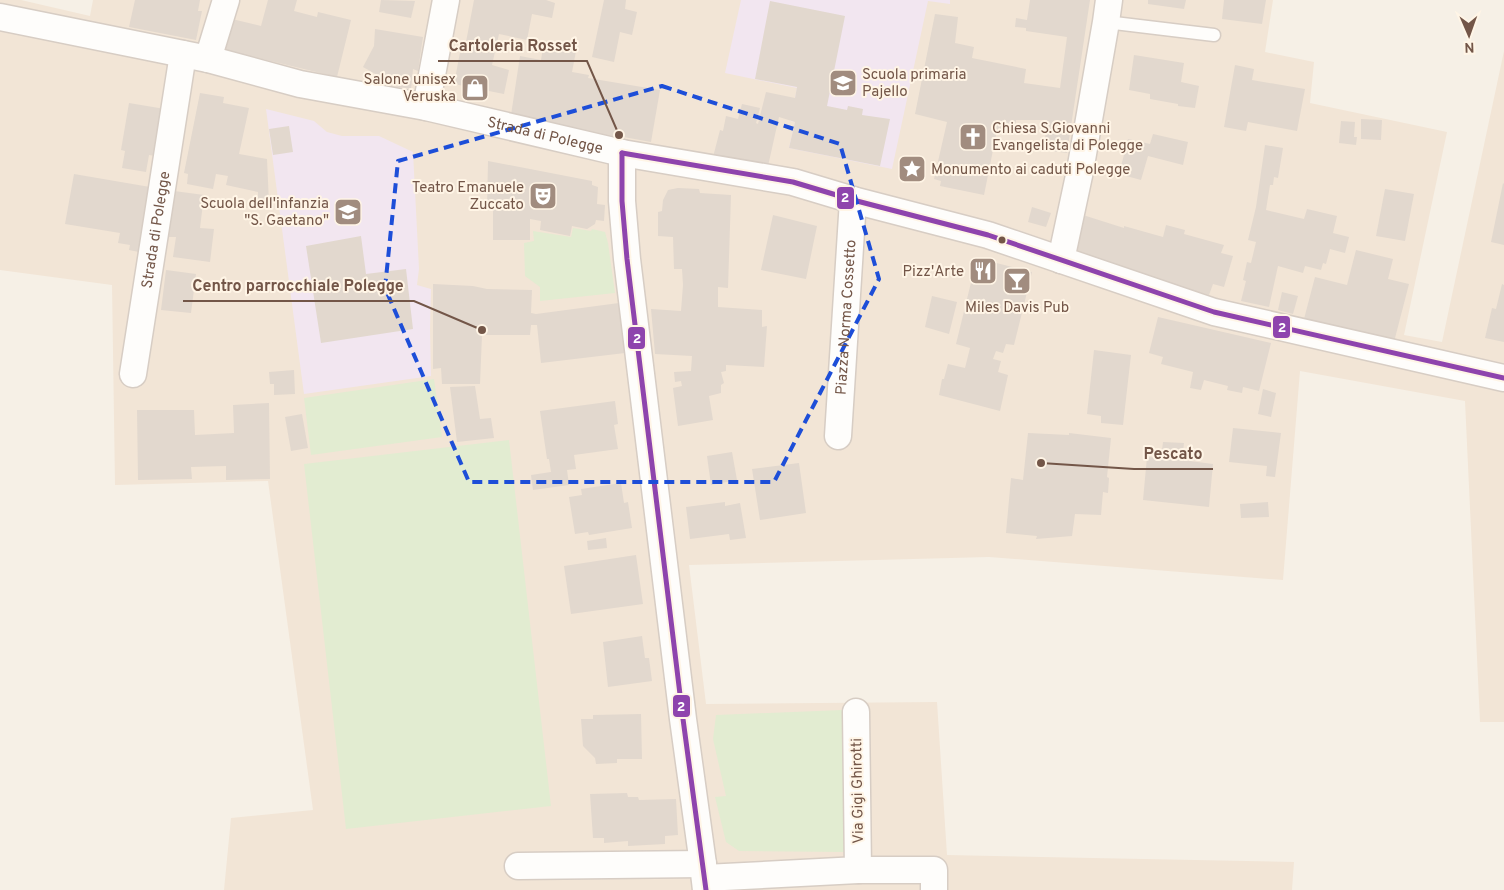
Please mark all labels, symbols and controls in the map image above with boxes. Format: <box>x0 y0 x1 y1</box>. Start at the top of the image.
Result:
north arrow <box>1444 10 1494 60</box>
callout: Cartoleria Rosset <box>438 30 587 61</box>
text: Cartoleria Rosset <box>448 37 578 57</box>
text: N <box>1464 38 1475 55</box>
place label: Scuola primaria Pajello <box>862 66 966 102</box>
school or university icon: Scuola primaria Pajello <box>828 68 858 98</box>
place label: Salone unisex Veruska <box>364 71 456 107</box>
shop icon: Salone unisex Veruska <box>460 73 490 103</box>
street label: Strada di Polegge <box>485 114 605 159</box>
place label: Chiesa S.Giovanni Evangelista di Polegge <box>992 120 1143 156</box>
church icon: Chiesa S.Giovanni Evangelista di Polegge <box>958 122 988 152</box>
place icon: Monumento ai caduti Polegge <box>897 154 927 184</box>
place label: Monumento ai caduti Polegge <box>931 161 1130 180</box>
street label: Strada di Polegge <box>139 170 176 290</box>
place label: Teatro Emanuele Zuccato <box>412 179 524 215</box>
theatre icon: Teatro Emanuele Zuccato <box>528 181 558 211</box>
line badge: 2 <box>836 186 855 210</box>
text: 2 <box>841 190 849 207</box>
place label: Scuola dell'infanzia "S. Gaetano" <box>200 195 329 231</box>
school or university icon: Scuola dell'infanzia "S. Gaetano" <box>333 197 363 227</box>
unlabelled marker <box>997 235 1007 245</box>
street label: Piazza Norma Cossetto <box>833 239 861 396</box>
restaurant icon: Pizz'Arte <box>968 256 998 286</box>
place label: Pizz'Arte <box>903 263 964 282</box>
bar icon: Miles Davis Pub <box>1002 266 1032 296</box>
callout: Centro parrocchiale Polegge <box>183 270 414 301</box>
text: Centro parrocchiale Polegge <box>192 277 404 297</box>
place label: Miles Davis Pub <box>965 299 1069 318</box>
line badge: 2 <box>1272 315 1291 339</box>
text: 2 <box>1278 320 1286 337</box>
line badge: 2 <box>627 326 646 350</box>
text: 2 <box>633 331 641 348</box>
callout: Pescato <box>1134 438 1213 469</box>
text: Pescato <box>1143 445 1203 465</box>
line badge: 2 <box>672 694 691 718</box>
text: 2 <box>677 699 685 716</box>
street label: Via Gigi Ghirotti <box>848 738 869 844</box>

